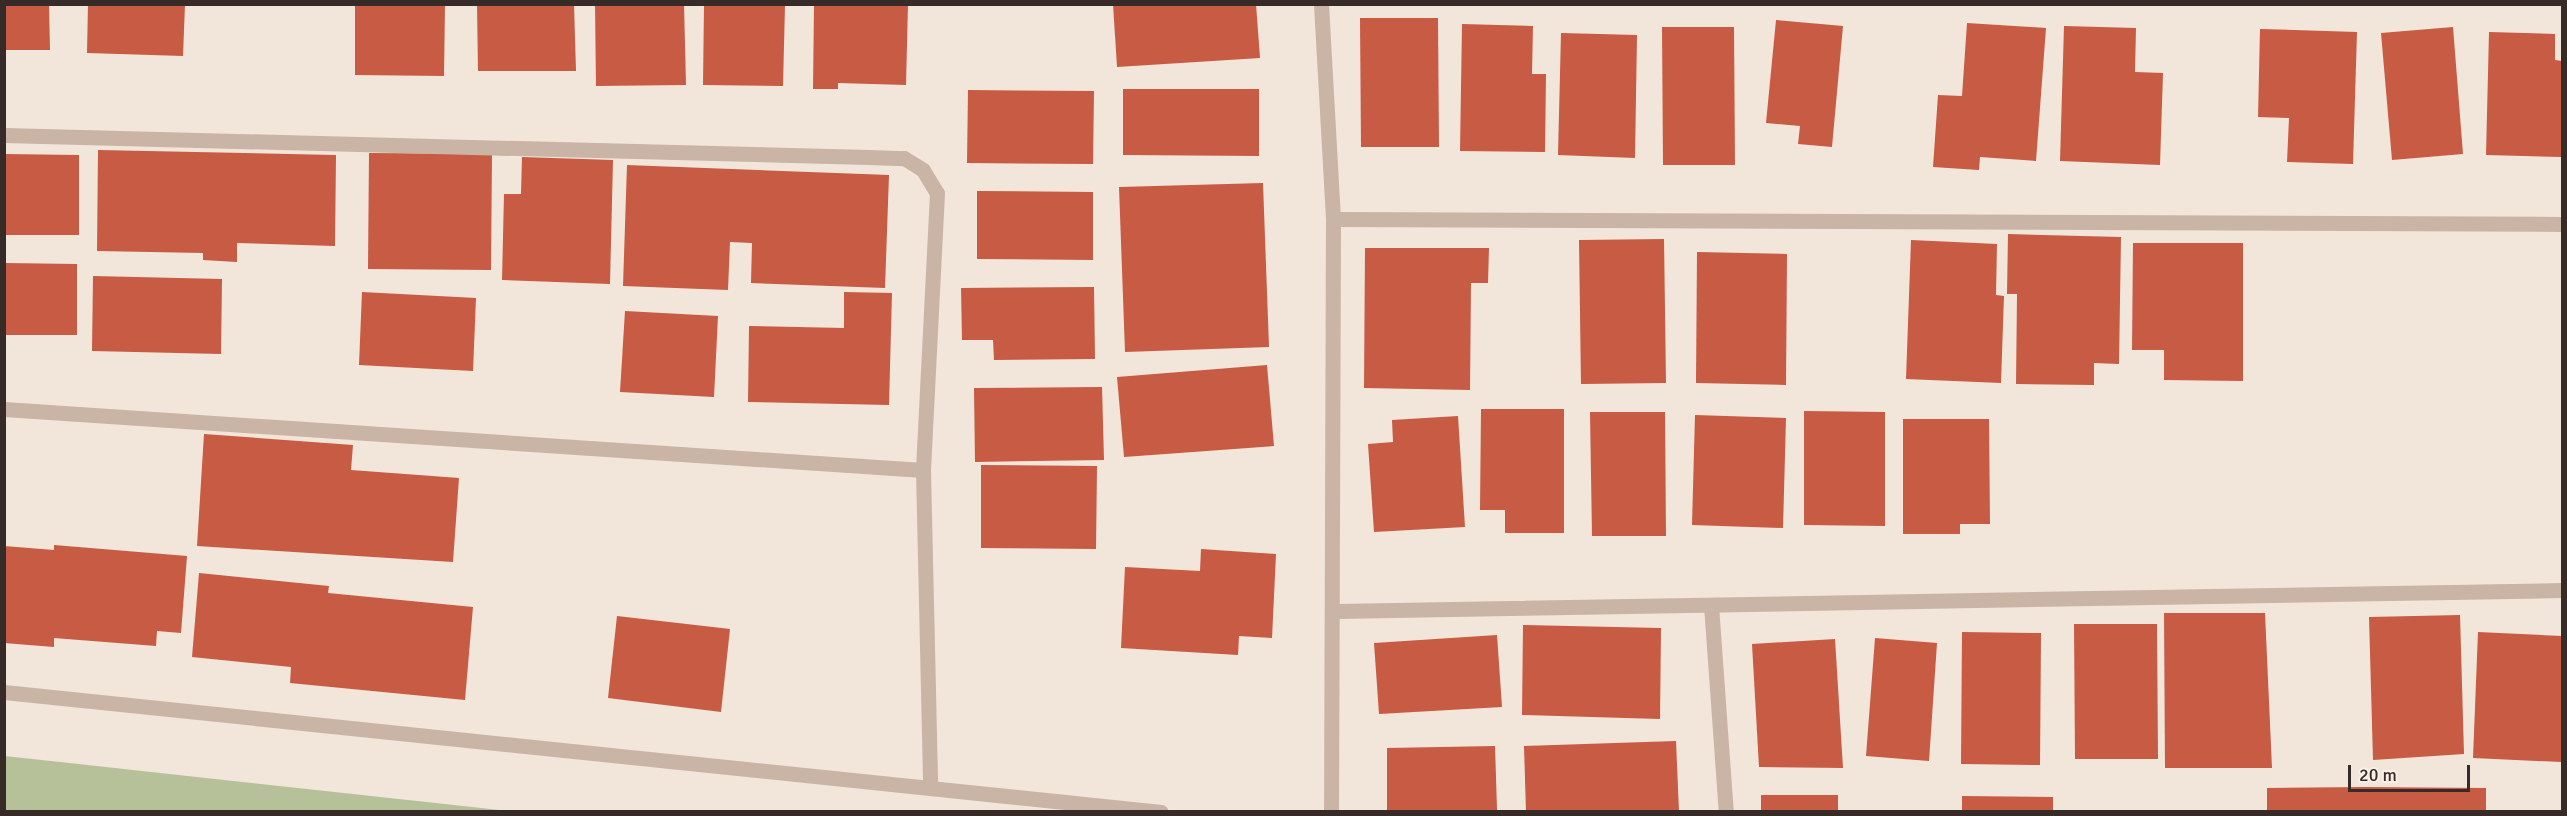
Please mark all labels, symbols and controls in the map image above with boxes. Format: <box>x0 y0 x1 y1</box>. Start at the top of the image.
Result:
scale bar <box>2351 753 2472 791</box>
text: 20 m <box>2359 764 2397 786</box>

